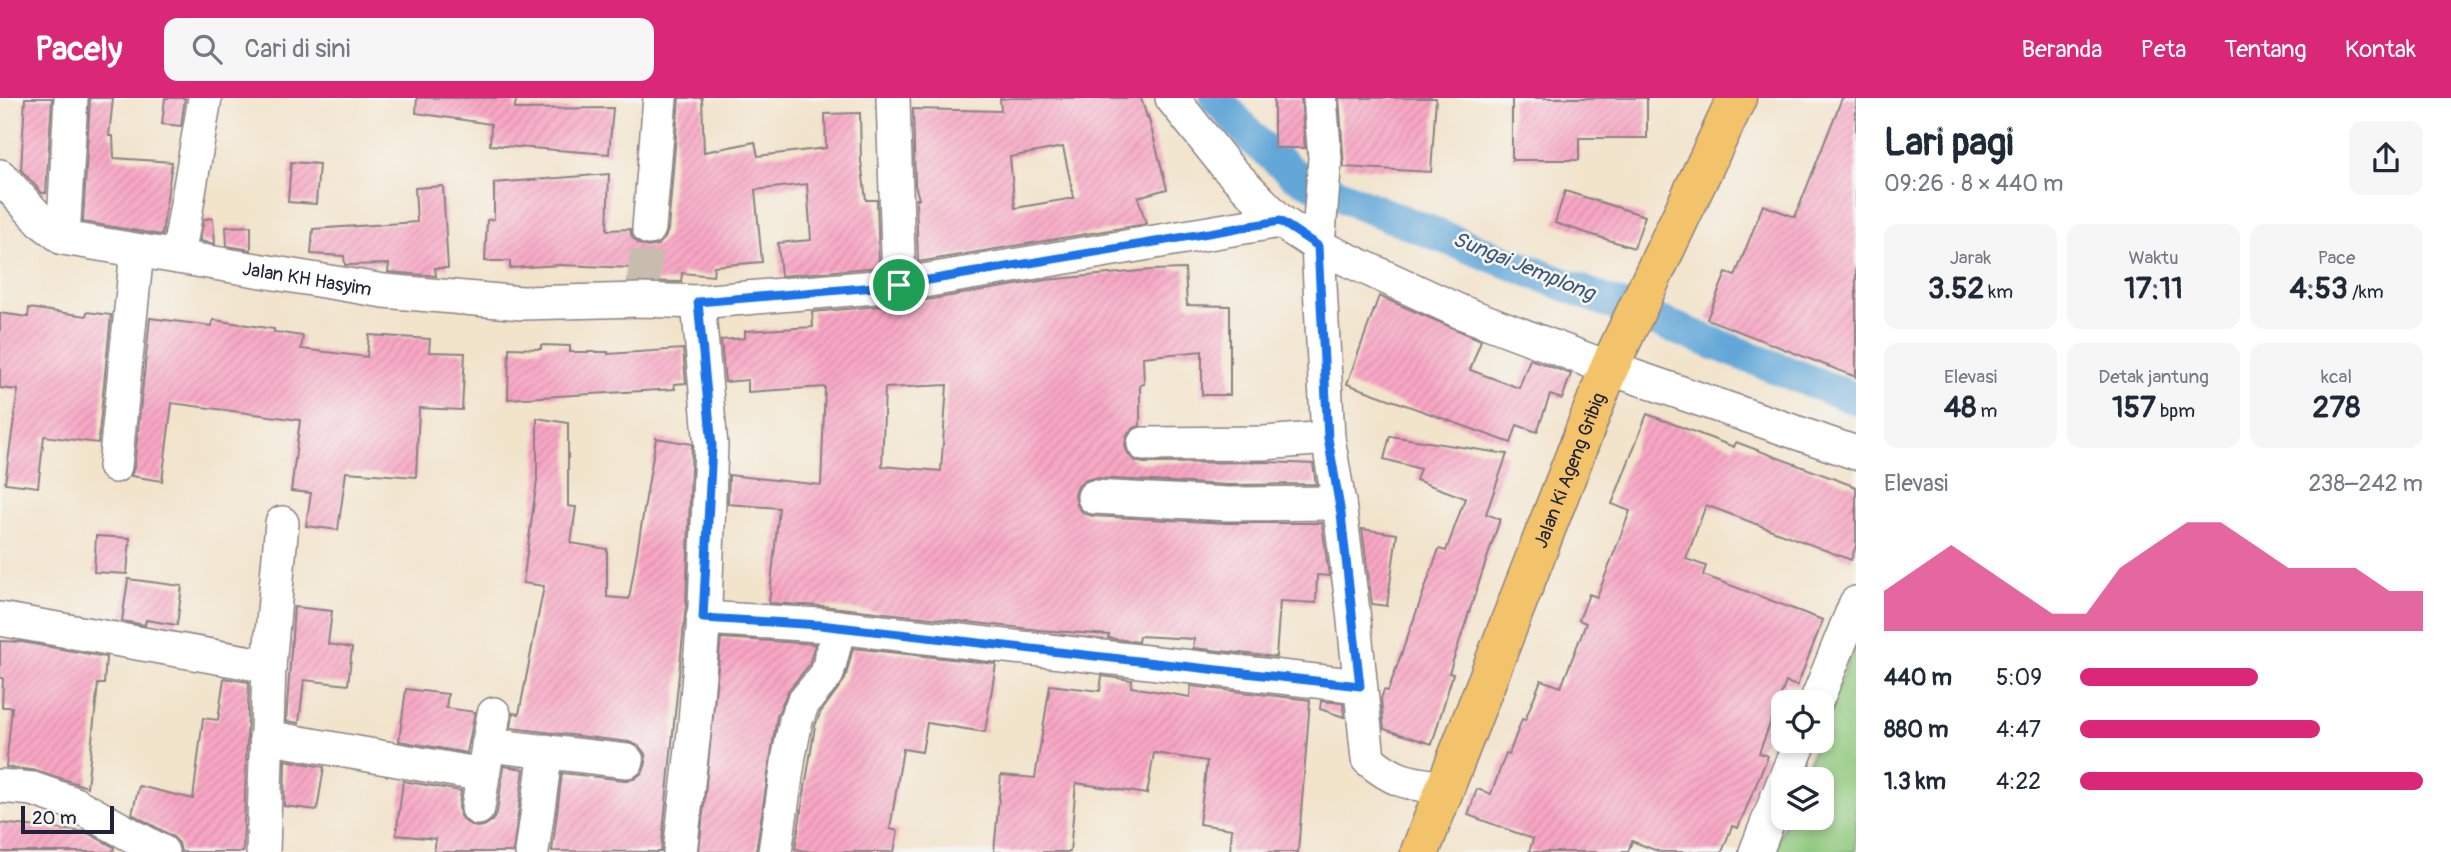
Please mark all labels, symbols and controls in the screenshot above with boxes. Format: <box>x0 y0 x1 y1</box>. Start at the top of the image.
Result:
search box <box>164 18 654 81</box>
text: Pacely <box>35 29 122 70</box>
icon: search <box>188 30 226 68</box>
text: Cari di sini <box>244 33 350 65</box>
text: Beranda <box>2021 35 2102 64</box>
text: Peta <box>2140 35 2186 64</box>
text: Tentang <box>2224 35 2307 64</box>
text: Kontak <box>2345 35 2416 64</box>
text: Lari pagi <box>1884 119 2013 167</box>
button: share <box>2349 121 2423 195</box>
text: 09:26 · 8 × 440 m <box>1884 169 2063 198</box>
water label: Sungai Jemplong <box>1449 226 1600 308</box>
text: Jarak <box>1950 246 1991 270</box>
text: Waktu <box>2128 246 2179 270</box>
text: Pace <box>2318 246 2355 270</box>
pin <box>869 255 929 315</box>
street label: Jalan KH Hasyim <box>240 257 373 302</box>
icon: arrive <box>880 266 918 304</box>
text: 3.52 <box>1928 270 1984 307</box>
text: 17:11 <box>2124 270 2183 307</box>
text: 4:53 <box>2289 270 2348 307</box>
text: km <box>1984 280 2013 304</box>
text: /km <box>2348 280 2384 304</box>
text: Elevasi <box>1944 365 1997 389</box>
text: Detak jantung <box>2098 365 2209 389</box>
text: kcal <box>2321 365 2352 389</box>
street label: Jalan Ki Ageng Gribig <box>1529 389 1611 552</box>
text: 48 <box>1944 389 1976 426</box>
text: 157 <box>2112 389 2156 426</box>
text: 278 <box>2313 389 2360 426</box>
text: m <box>1976 399 1997 423</box>
text: bpm <box>2156 399 2195 423</box>
text: Elevasi <box>1884 469 1948 498</box>
text: 238–242 m <box>2308 469 2423 498</box>
text: 440 m <box>1884 663 1952 692</box>
text: 5:09 <box>1996 663 2042 692</box>
map controls <box>1771 690 1834 830</box>
button: locate <box>1771 690 1834 753</box>
text: 880 m <box>1884 715 1948 744</box>
text: 4:47 <box>1996 715 2041 744</box>
button: layers <box>1771 767 1834 830</box>
text: 1.3 km <box>1884 767 1946 796</box>
text: 4:22 <box>1996 767 2041 796</box>
scale bar <box>21 803 114 835</box>
text: 20 m <box>32 806 77 830</box>

